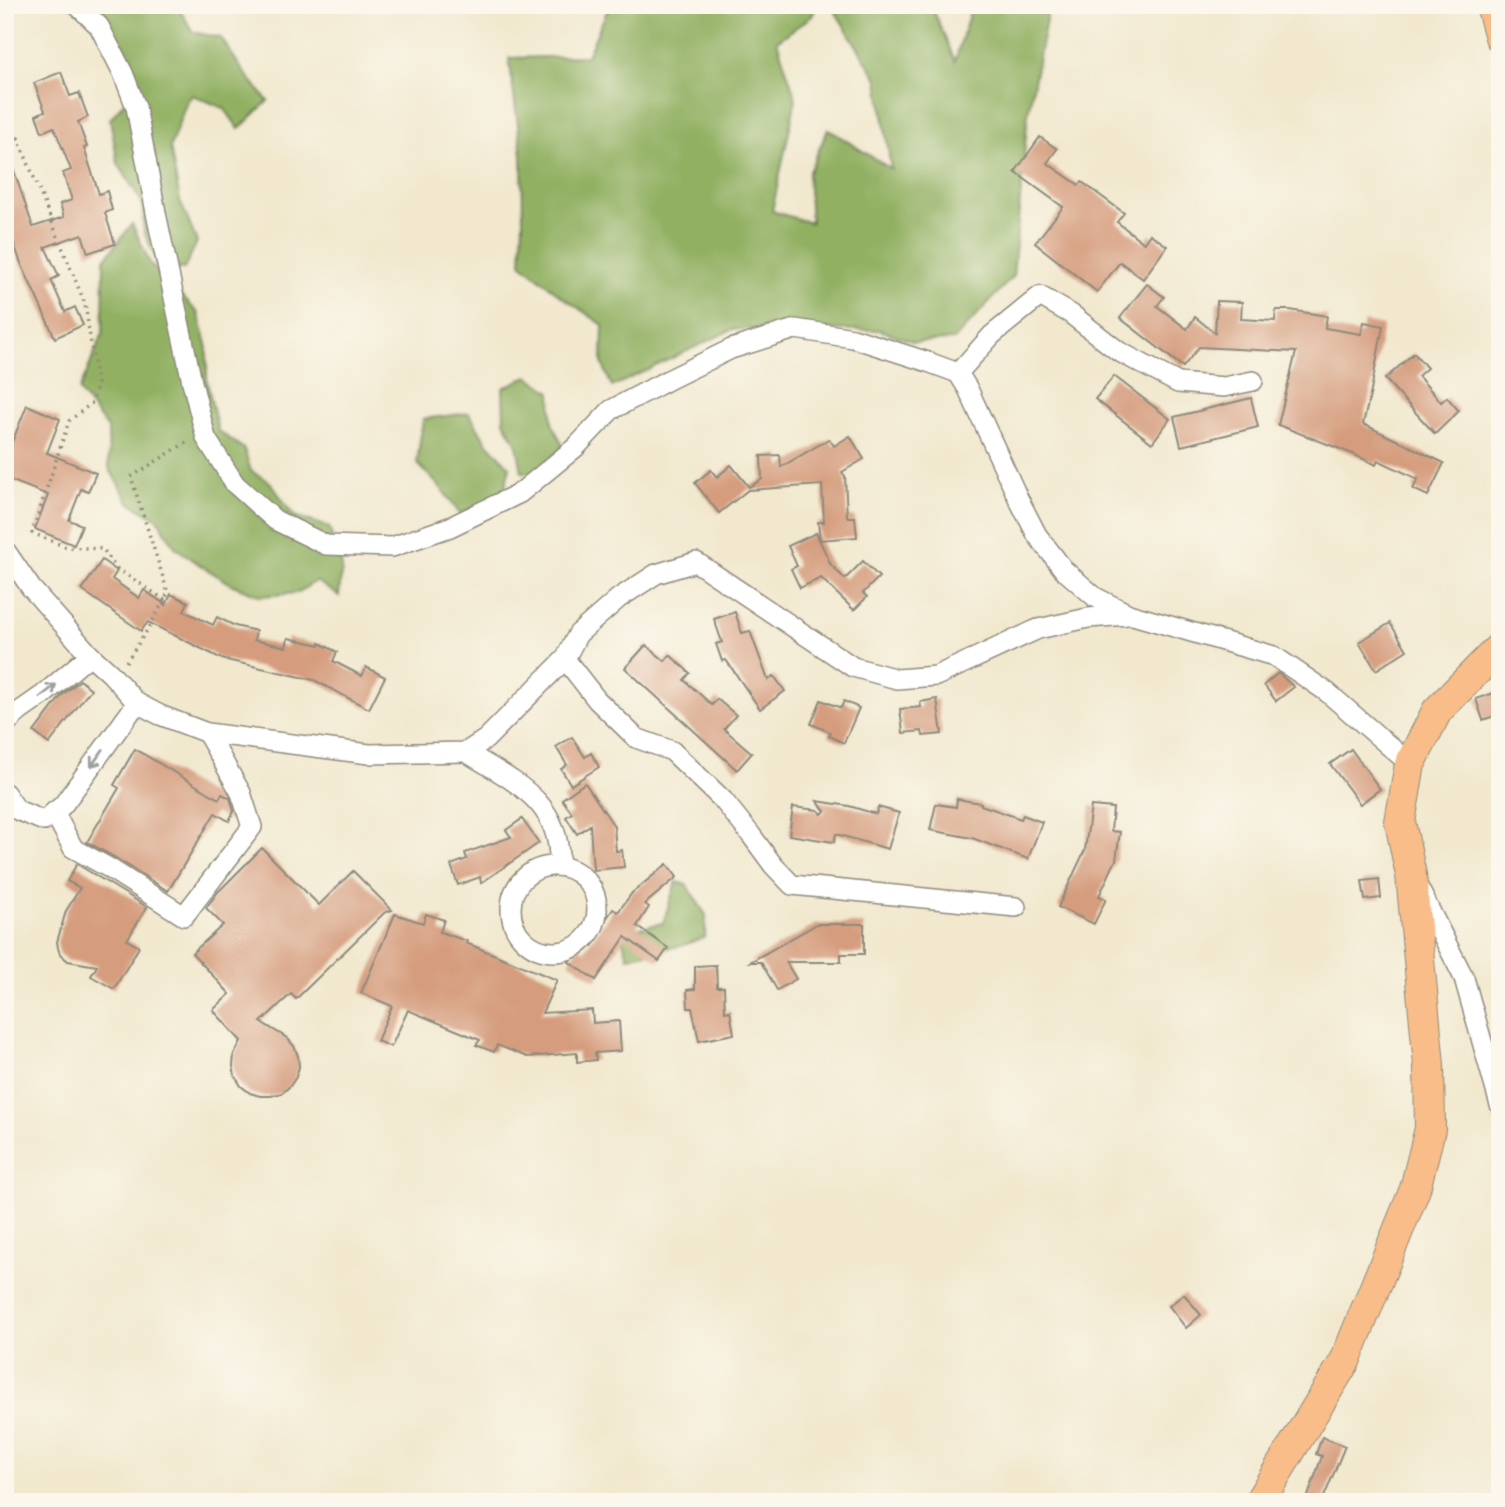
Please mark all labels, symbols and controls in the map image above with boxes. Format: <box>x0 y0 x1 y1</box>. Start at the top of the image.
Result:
one-way arrow <box>39 683 57 698</box>
one-way arrow <box>90 748 104 767</box>

